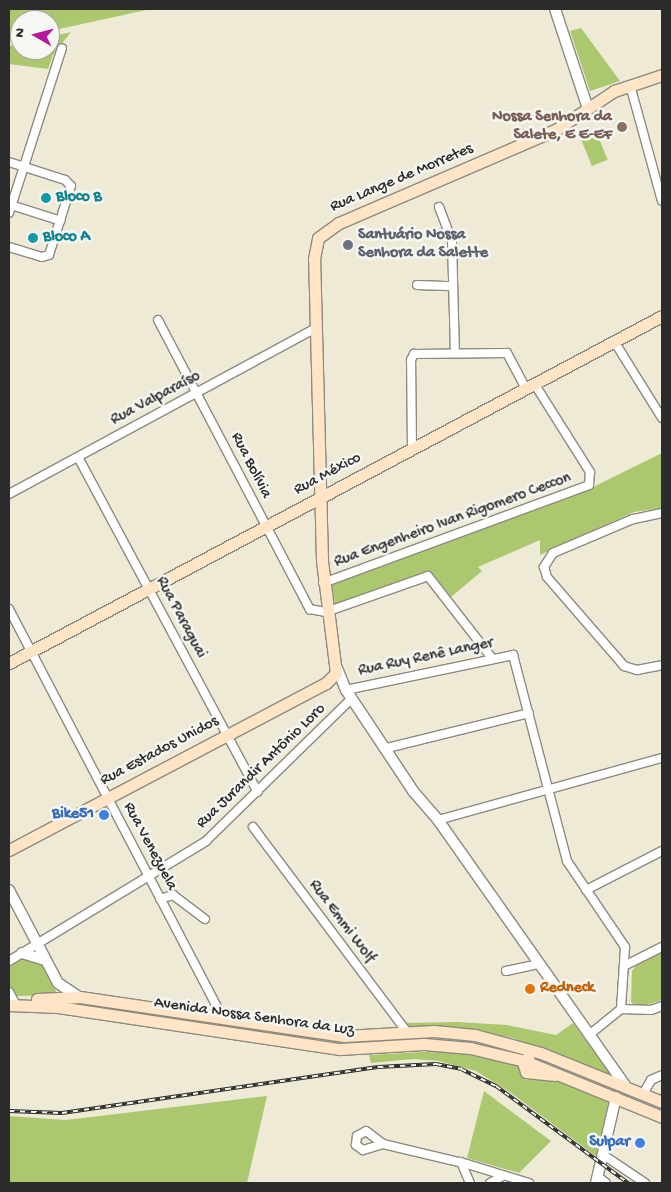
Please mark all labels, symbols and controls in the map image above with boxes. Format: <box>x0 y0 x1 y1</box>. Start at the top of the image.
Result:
north arrow <box>10 10 60 60</box>
text: N <box>12 27 30 39</box>
place label: Nossa Senhora da Salete, E E-EF <box>492 108 612 146</box>
marker: Nossa Senhora da Salete, E E-EF <box>616 121 628 133</box>
street label: Rua Lange de Morretes <box>328 140 476 218</box>
place label: Bloco B <box>56 188 102 208</box>
marker: Bloco B <box>40 192 52 204</box>
place label: Santuário Nossa Senhora da Salette <box>358 226 488 264</box>
place label: Bloco A <box>43 228 90 248</box>
marker: Bloco A <box>27 232 39 244</box>
marker: Santuário Nossa Senhora da Salette <box>342 239 354 251</box>
street label: Rua Valparaíso <box>108 367 204 431</box>
street label: Rua Bolívia <box>225 430 275 502</box>
street label: Rua México <box>291 449 365 501</box>
street label: Rua Engenheiro Ivan Rigomero Ceccon <box>332 469 574 573</box>
street label: Rua Paraguai <box>150 574 210 662</box>
street label: Rua Ruy Renê Langer <box>357 634 495 682</box>
street label: Rua Jurandir Antônio Loro <box>193 700 331 834</box>
street label: Rua Estados Unidos <box>98 713 222 791</box>
street label: Rua Venezuela <box>118 800 180 894</box>
place label: Bike51 <box>52 805 94 825</box>
marker: Bike51 <box>98 809 110 821</box>
street label: Rua Emmi Wolf <box>304 877 378 967</box>
place label: Redneck <box>540 979 594 999</box>
marker: Redneck <box>524 983 536 995</box>
street label: Avenida Nossa Senhora da Luz <box>153 994 355 1042</box>
place label: Sulpar <box>589 1133 630 1153</box>
marker: Sulpar <box>634 1137 646 1149</box>

